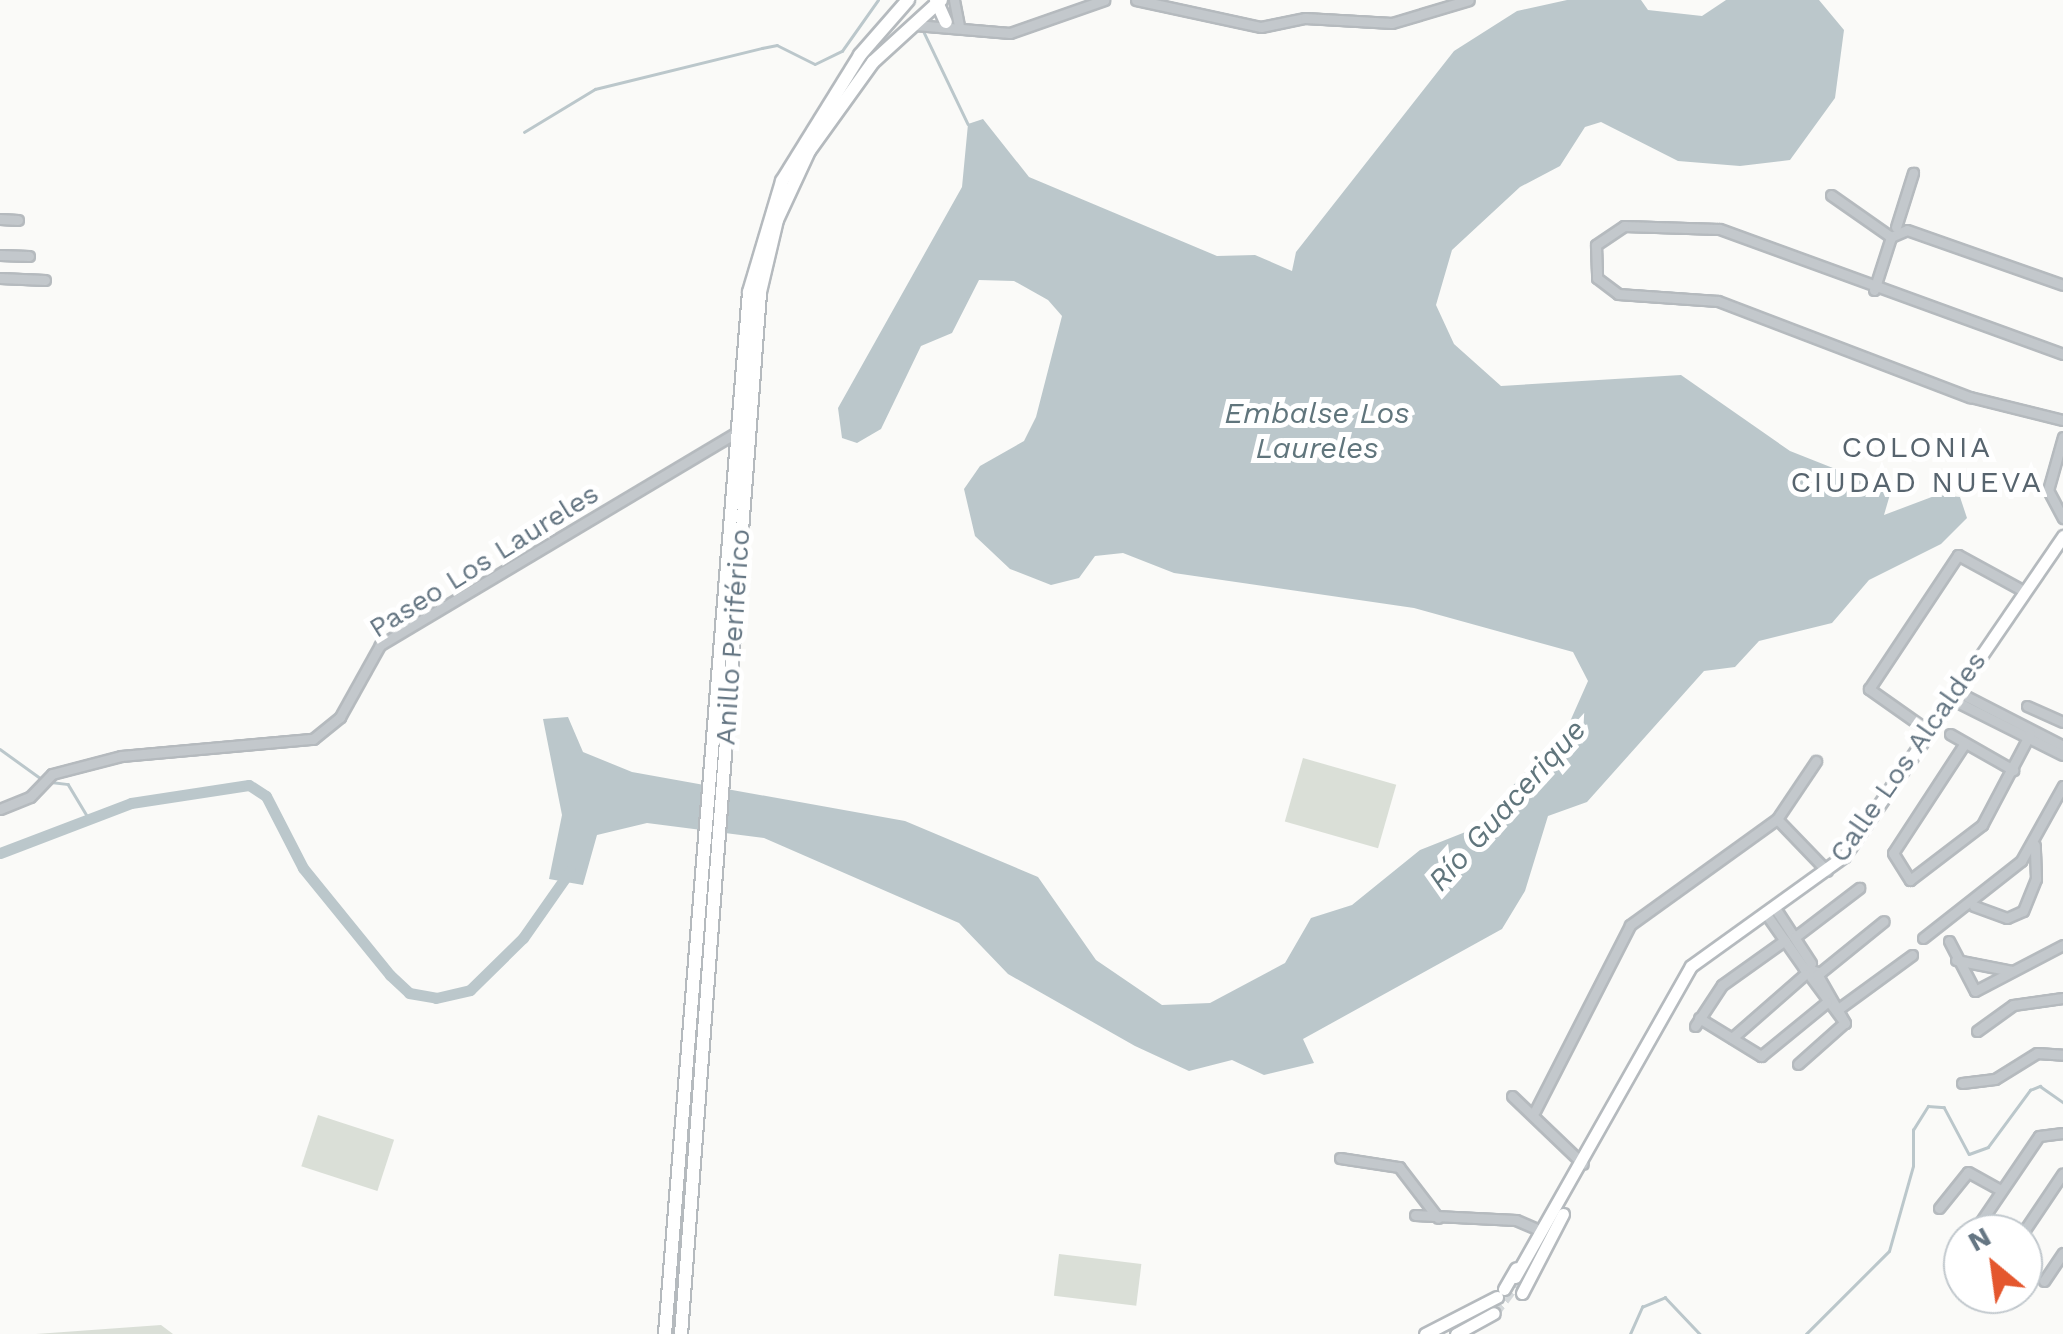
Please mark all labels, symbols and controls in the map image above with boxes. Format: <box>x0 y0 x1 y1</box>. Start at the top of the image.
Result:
water label: Embalse Los Laureles <box>1224 395 1410 466</box>
district label: COLONIA CIUDAD NUEVA <box>1790 429 2044 500</box>
street label: Paseo Los Laureles <box>363 477 605 645</box>
street label: Anillo Periférico <box>709 528 757 746</box>
street label: Calle Los Alcaldes <box>1822 645 1994 869</box>
water label: Río Guacerique <box>1421 712 1593 898</box>
north arrow <box>1943 1214 2043 1314</box>
text: N <box>1962 1220 1996 1259</box>

